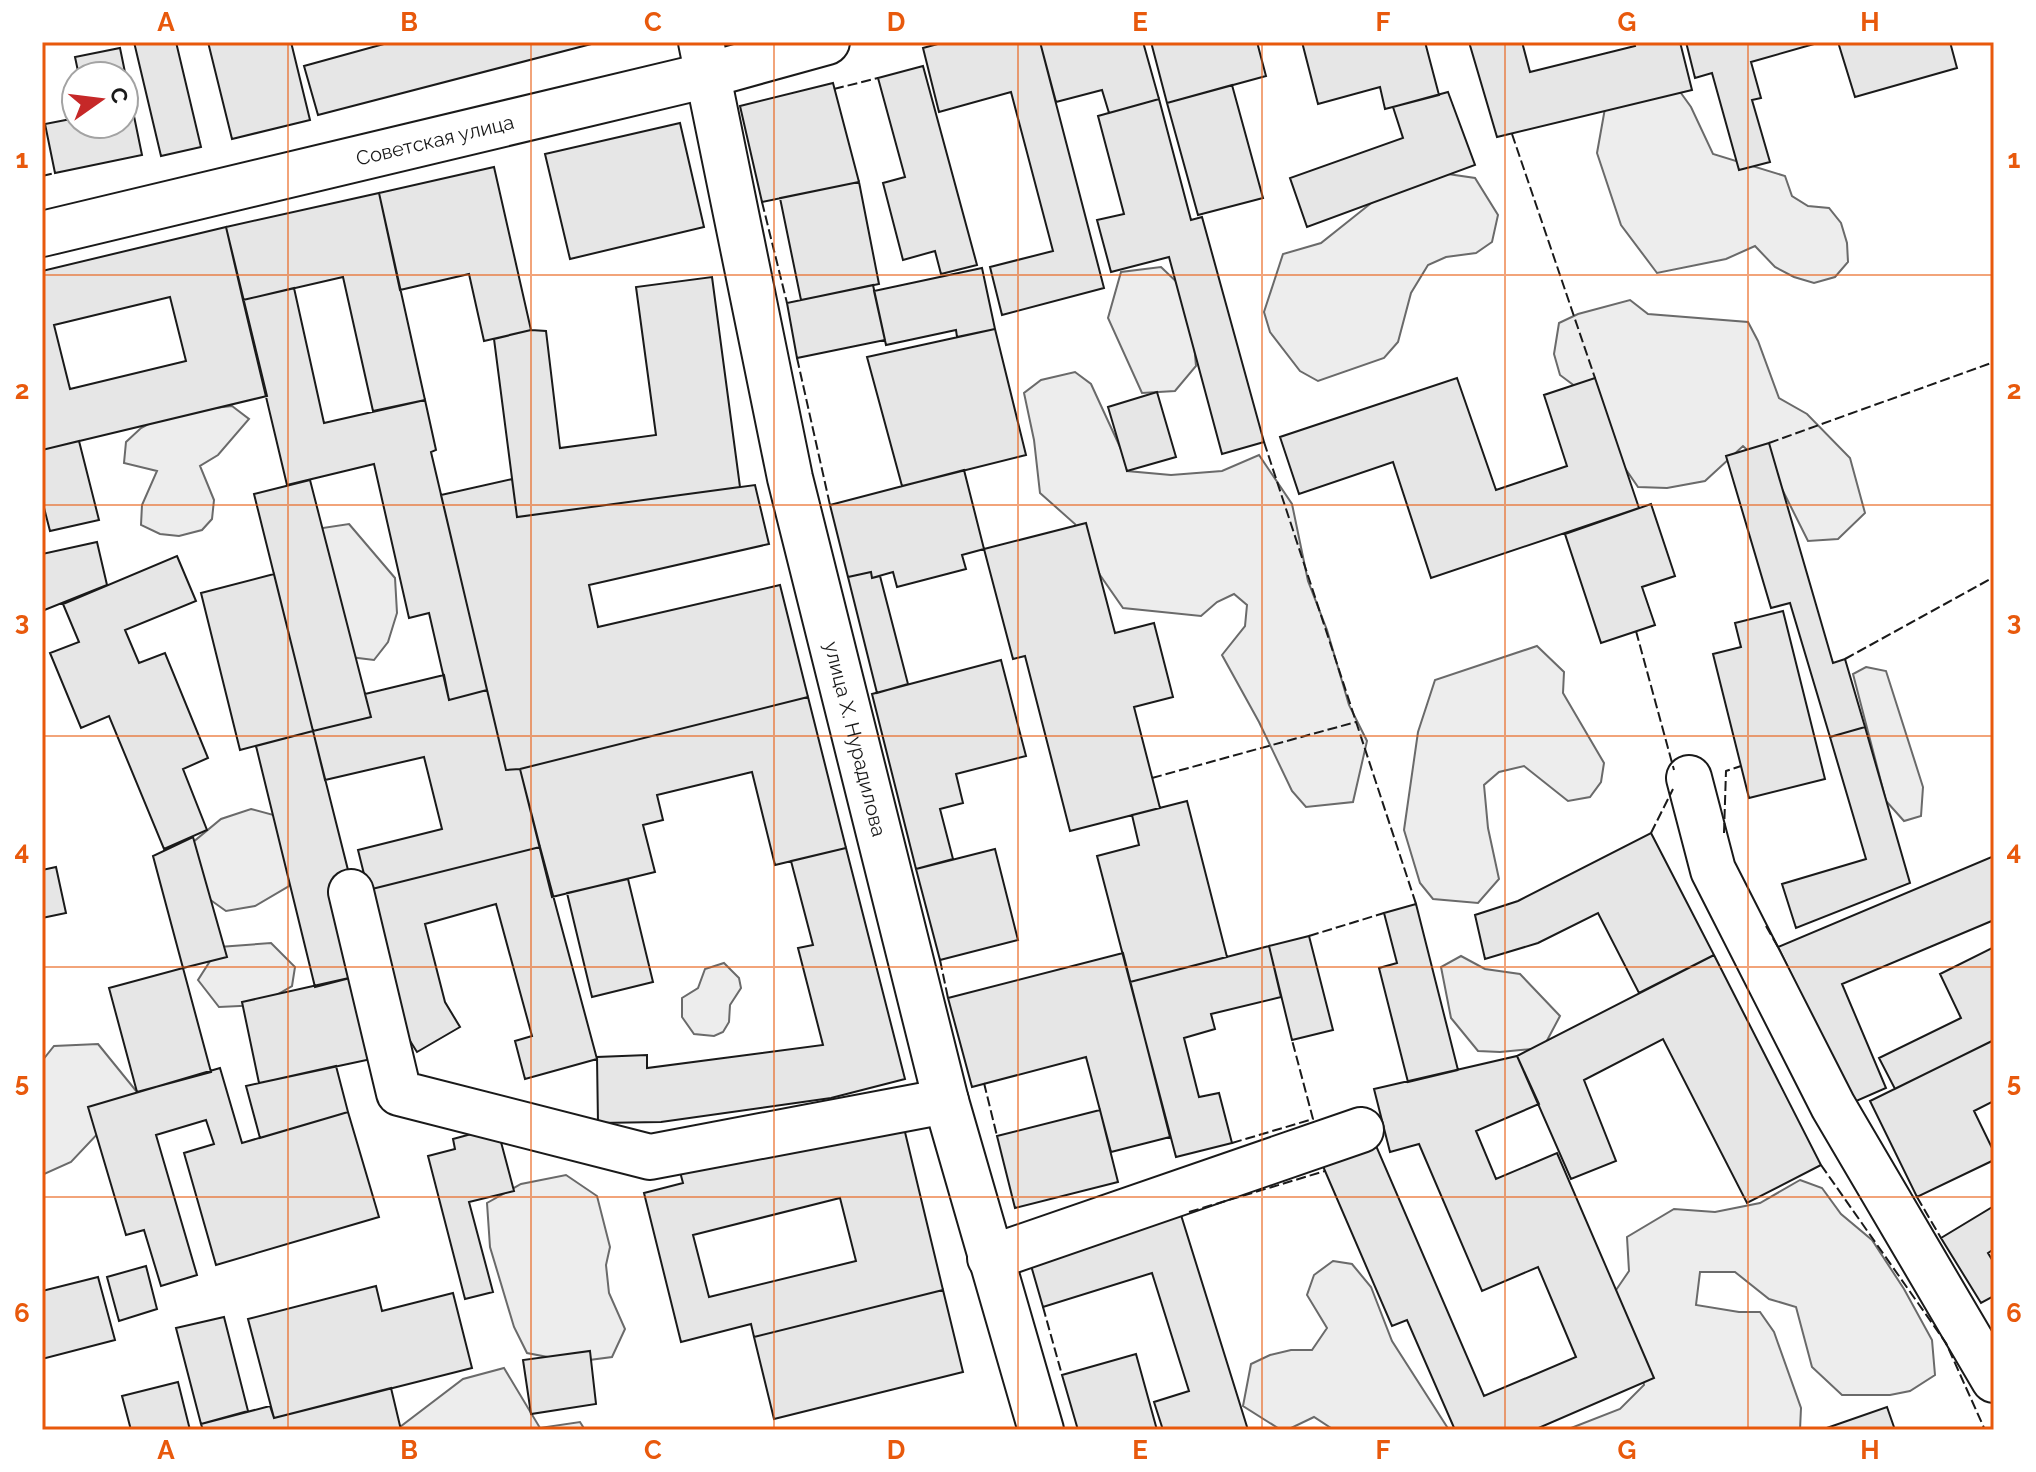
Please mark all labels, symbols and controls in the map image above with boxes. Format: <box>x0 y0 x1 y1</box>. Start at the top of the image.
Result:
text: A <box>157 7 175 37</box>
text: B <box>400 7 418 37</box>
text: C <box>644 7 662 37</box>
text: D <box>887 7 905 37</box>
text: E <box>1132 7 1148 37</box>
text: F <box>1376 7 1391 37</box>
text: G <box>1618 7 1636 37</box>
text: H <box>1860 7 1880 37</box>
north arrow <box>60 60 140 140</box>
text: С <box>105 85 134 106</box>
street label: Советская улица <box>354 110 516 171</box>
text: 1 <box>16 144 29 174</box>
text: 1 <box>2008 144 2021 174</box>
text: 2 <box>15 375 29 405</box>
text: 2 <box>2007 375 2021 405</box>
text: 3 <box>15 606 29 636</box>
text: 3 <box>2007 606 2021 636</box>
street label: улица Х. Нурадилова <box>819 639 891 839</box>
text: 4 <box>15 836 29 866</box>
text: 4 <box>2007 836 2021 866</box>
text: 5 <box>15 1067 29 1097</box>
text: 5 <box>2007 1067 2021 1097</box>
text: 6 <box>14 1298 30 1328</box>
text: 6 <box>2006 1298 2022 1328</box>
text: A <box>157 1435 175 1465</box>
text: B <box>400 1435 418 1465</box>
text: C <box>644 1435 662 1465</box>
text: D <box>887 1435 905 1465</box>
text: E <box>1132 1435 1148 1465</box>
text: F <box>1376 1435 1391 1465</box>
text: G <box>1618 1435 1636 1465</box>
text: H <box>1860 1435 1880 1465</box>

